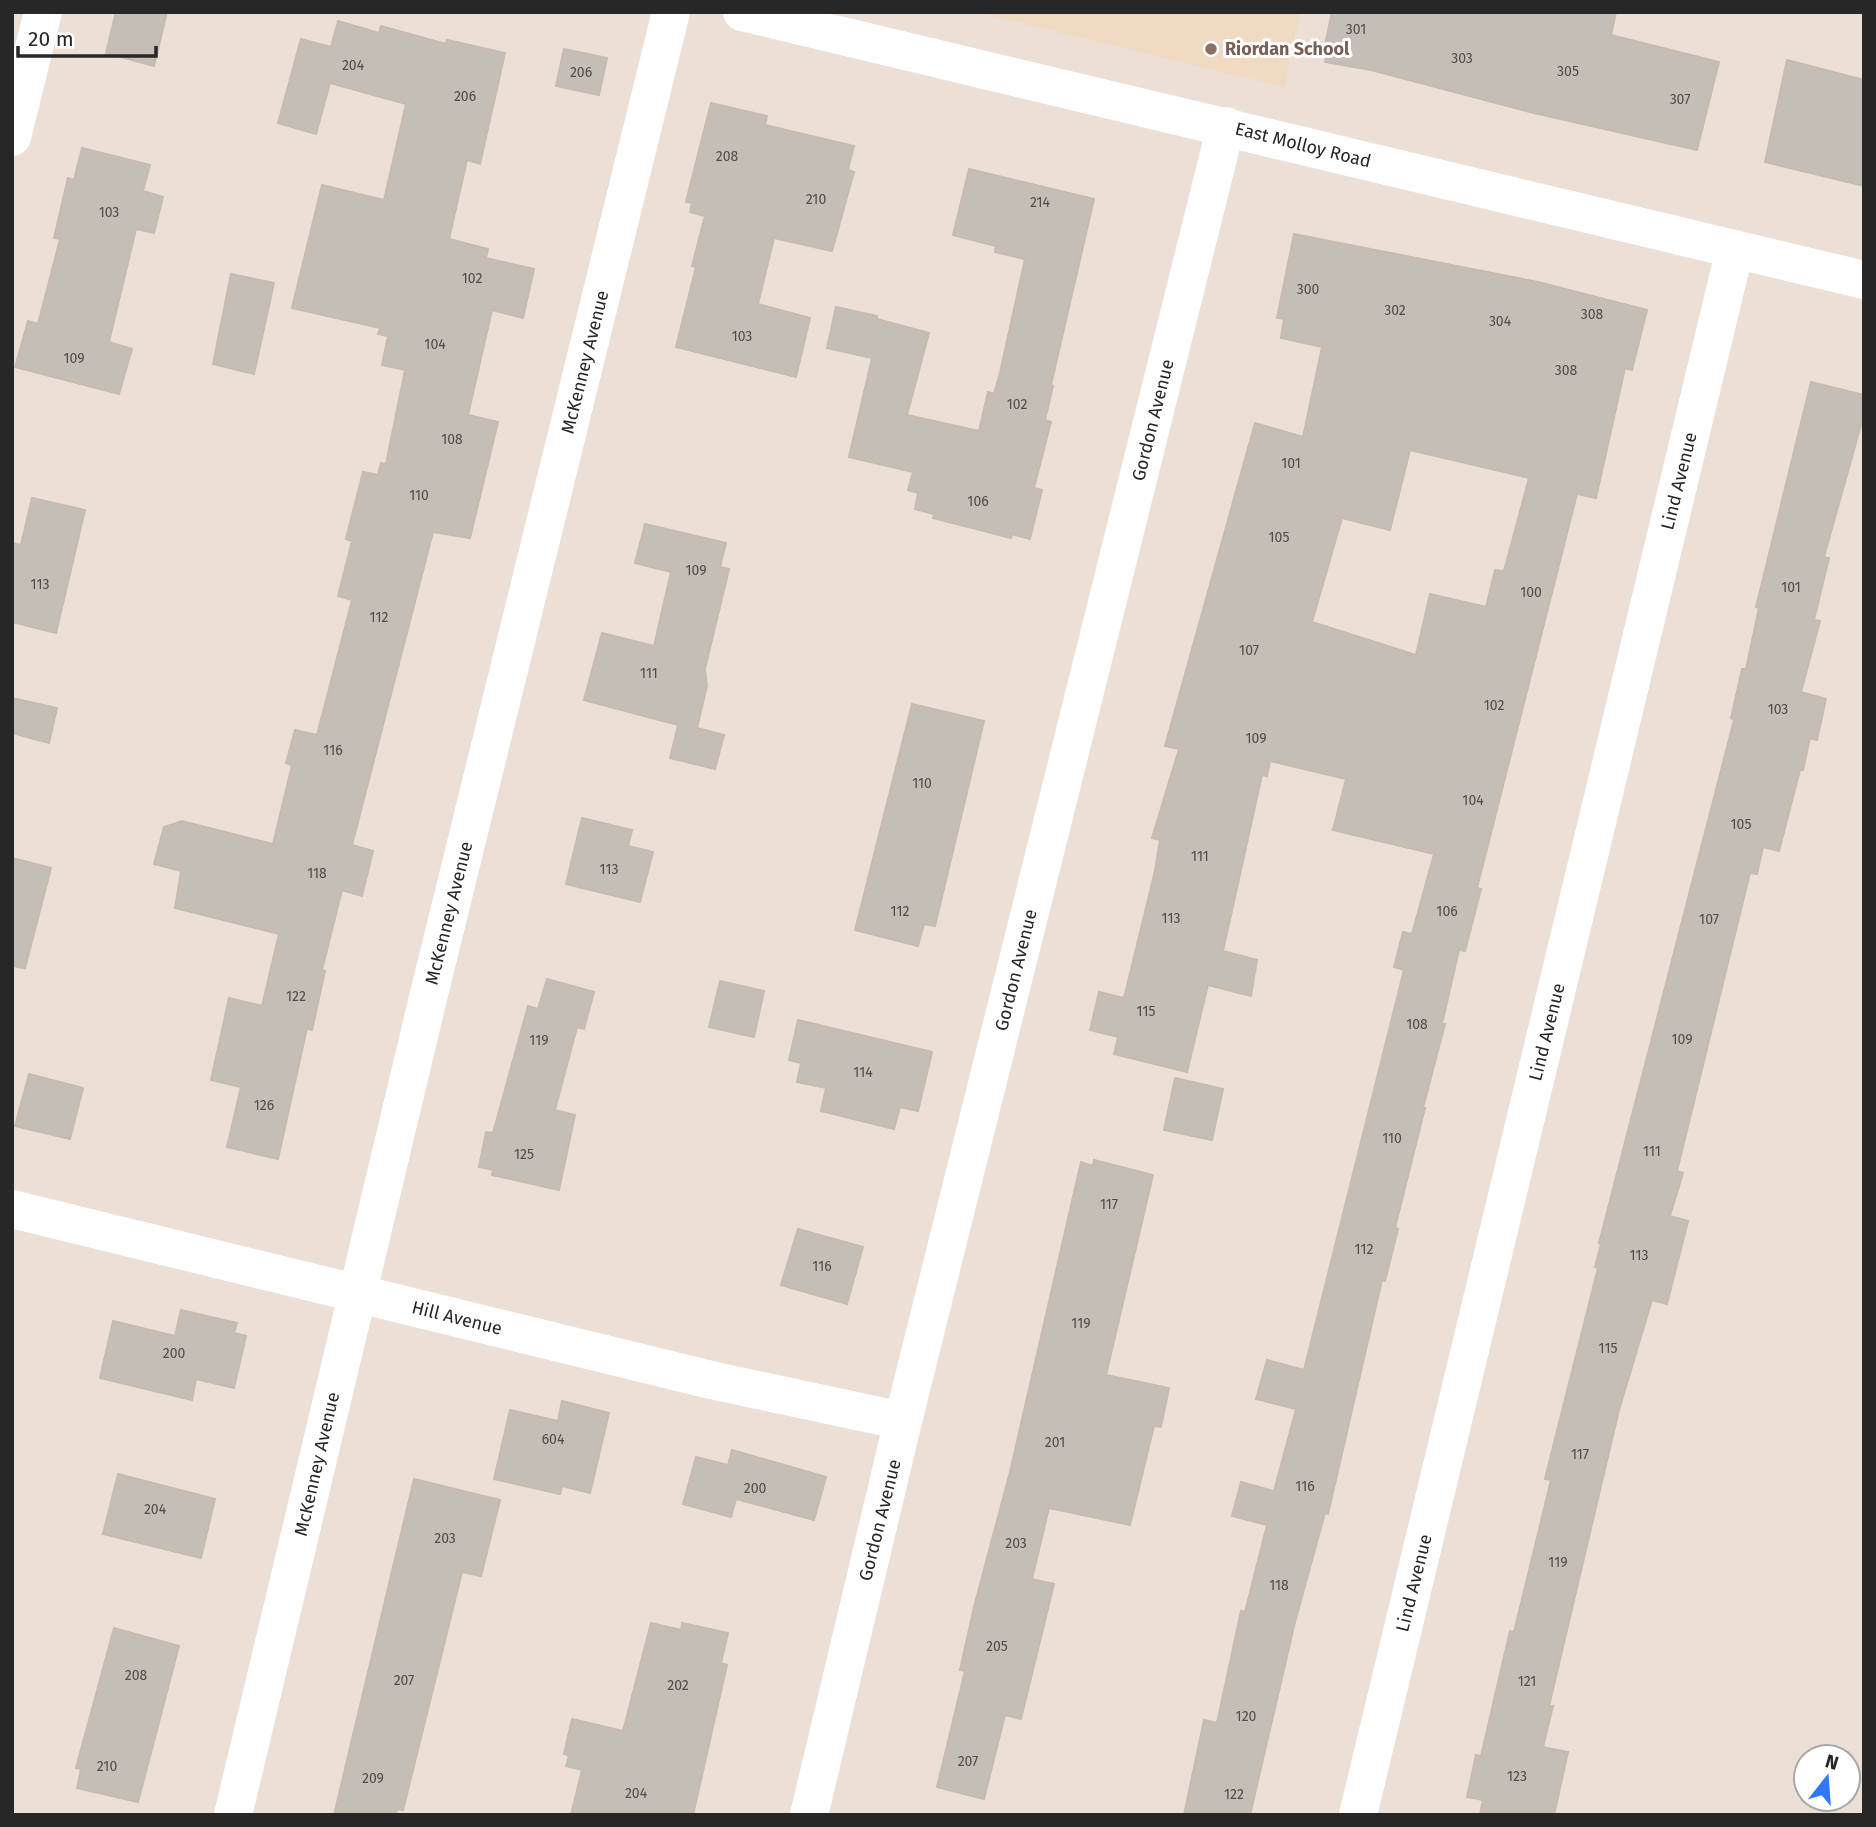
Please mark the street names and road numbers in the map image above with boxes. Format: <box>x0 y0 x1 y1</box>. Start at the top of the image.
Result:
street label: East Molloy Road <box>1233 117 1373 173</box>
street label: McKenney Avenue <box>557 288 613 436</box>
street label: Gordon Avenue <box>1127 357 1179 483</box>
street label: Lind Avenue <box>1656 430 1702 532</box>
street label: McKenney Avenue <box>421 839 477 987</box>
street label: Gordon Avenue <box>990 907 1042 1033</box>
street label: Lind Avenue <box>1524 981 1570 1083</box>
street label: Hill Avenue <box>410 1296 504 1340</box>
street label: McKenney Avenue <box>290 1390 344 1538</box>
street label: Gordon Avenue <box>854 1457 906 1583</box>
street label: Lind Avenue <box>1391 1532 1437 1634</box>

